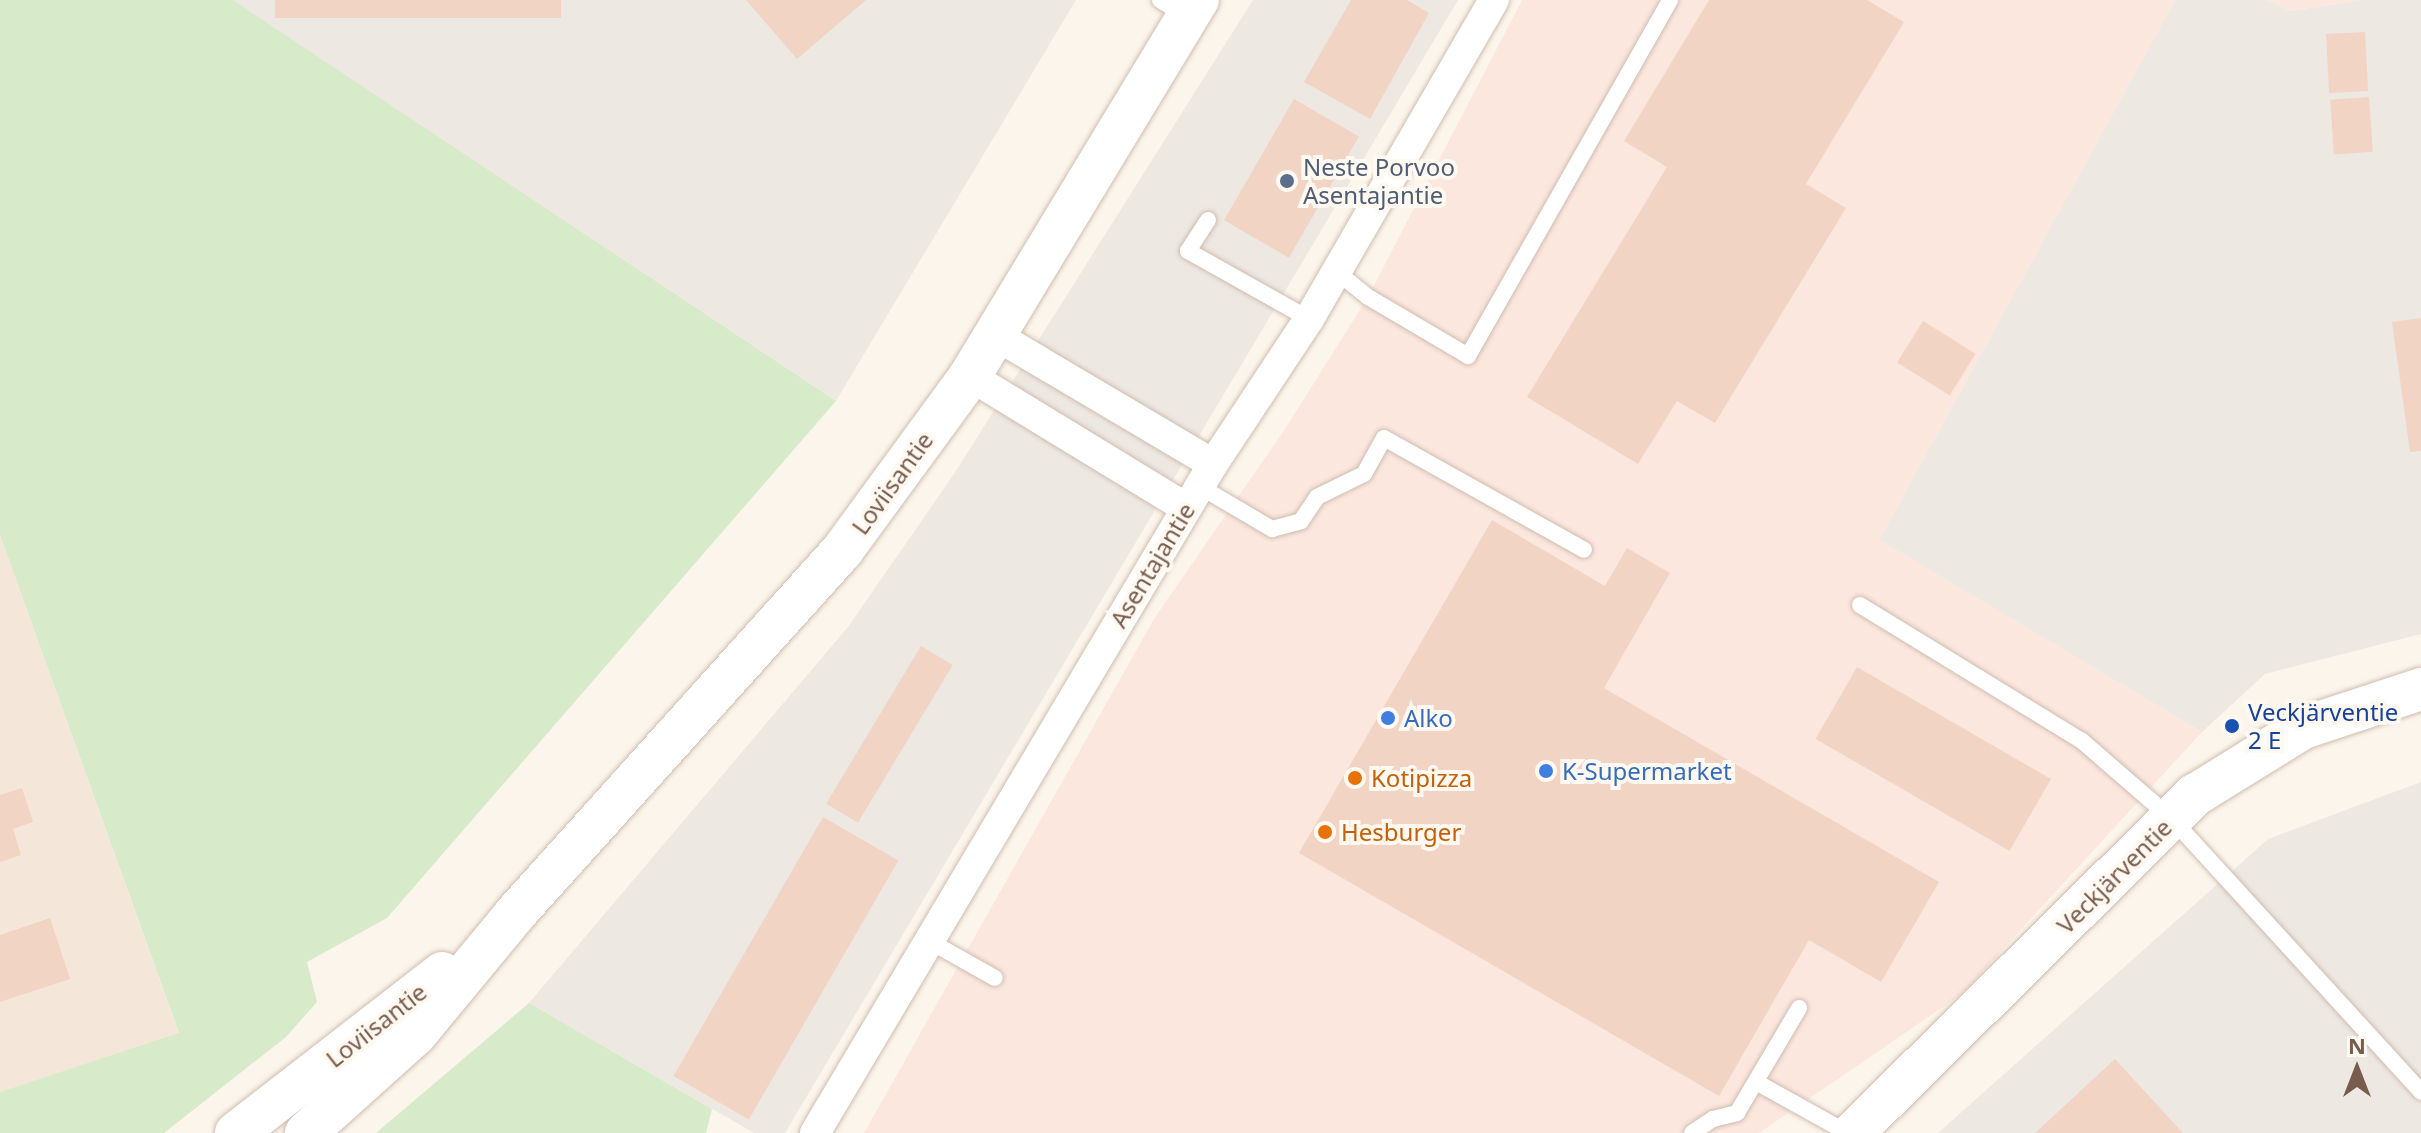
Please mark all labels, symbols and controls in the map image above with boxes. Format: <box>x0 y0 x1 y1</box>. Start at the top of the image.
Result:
place label: Neste Porvoo Asentajantie <box>1303 153 1455 209</box>
marker: Neste Porvoo Asentajantie <box>1278 172 1296 190</box>
street label: Loviisantie <box>845 426 939 540</box>
street label: Asentajantie <box>1104 497 1200 633</box>
place label: Veckjärventie 2 E <box>2248 698 2398 754</box>
place label: Alko <box>1404 704 1453 732</box>
marker: Alko <box>1379 709 1397 727</box>
marker: Veckjärventie 2 E <box>2223 717 2241 735</box>
place label: K-Supermarket <box>1562 757 1732 785</box>
marker: K-Supermarket <box>1537 762 1555 780</box>
place label: Kotipizza <box>1371 764 1472 792</box>
marker: Kotipizza <box>1346 769 1364 787</box>
street label: Veckjärventie <box>2051 813 2177 939</box>
place label: Hesburger <box>1341 818 1461 846</box>
marker: Hesburger <box>1316 823 1334 841</box>
street label: Loviisantie <box>320 977 432 1073</box>
north arrow <box>2317 1029 2397 1109</box>
text: N <box>2348 1030 2366 1060</box>

